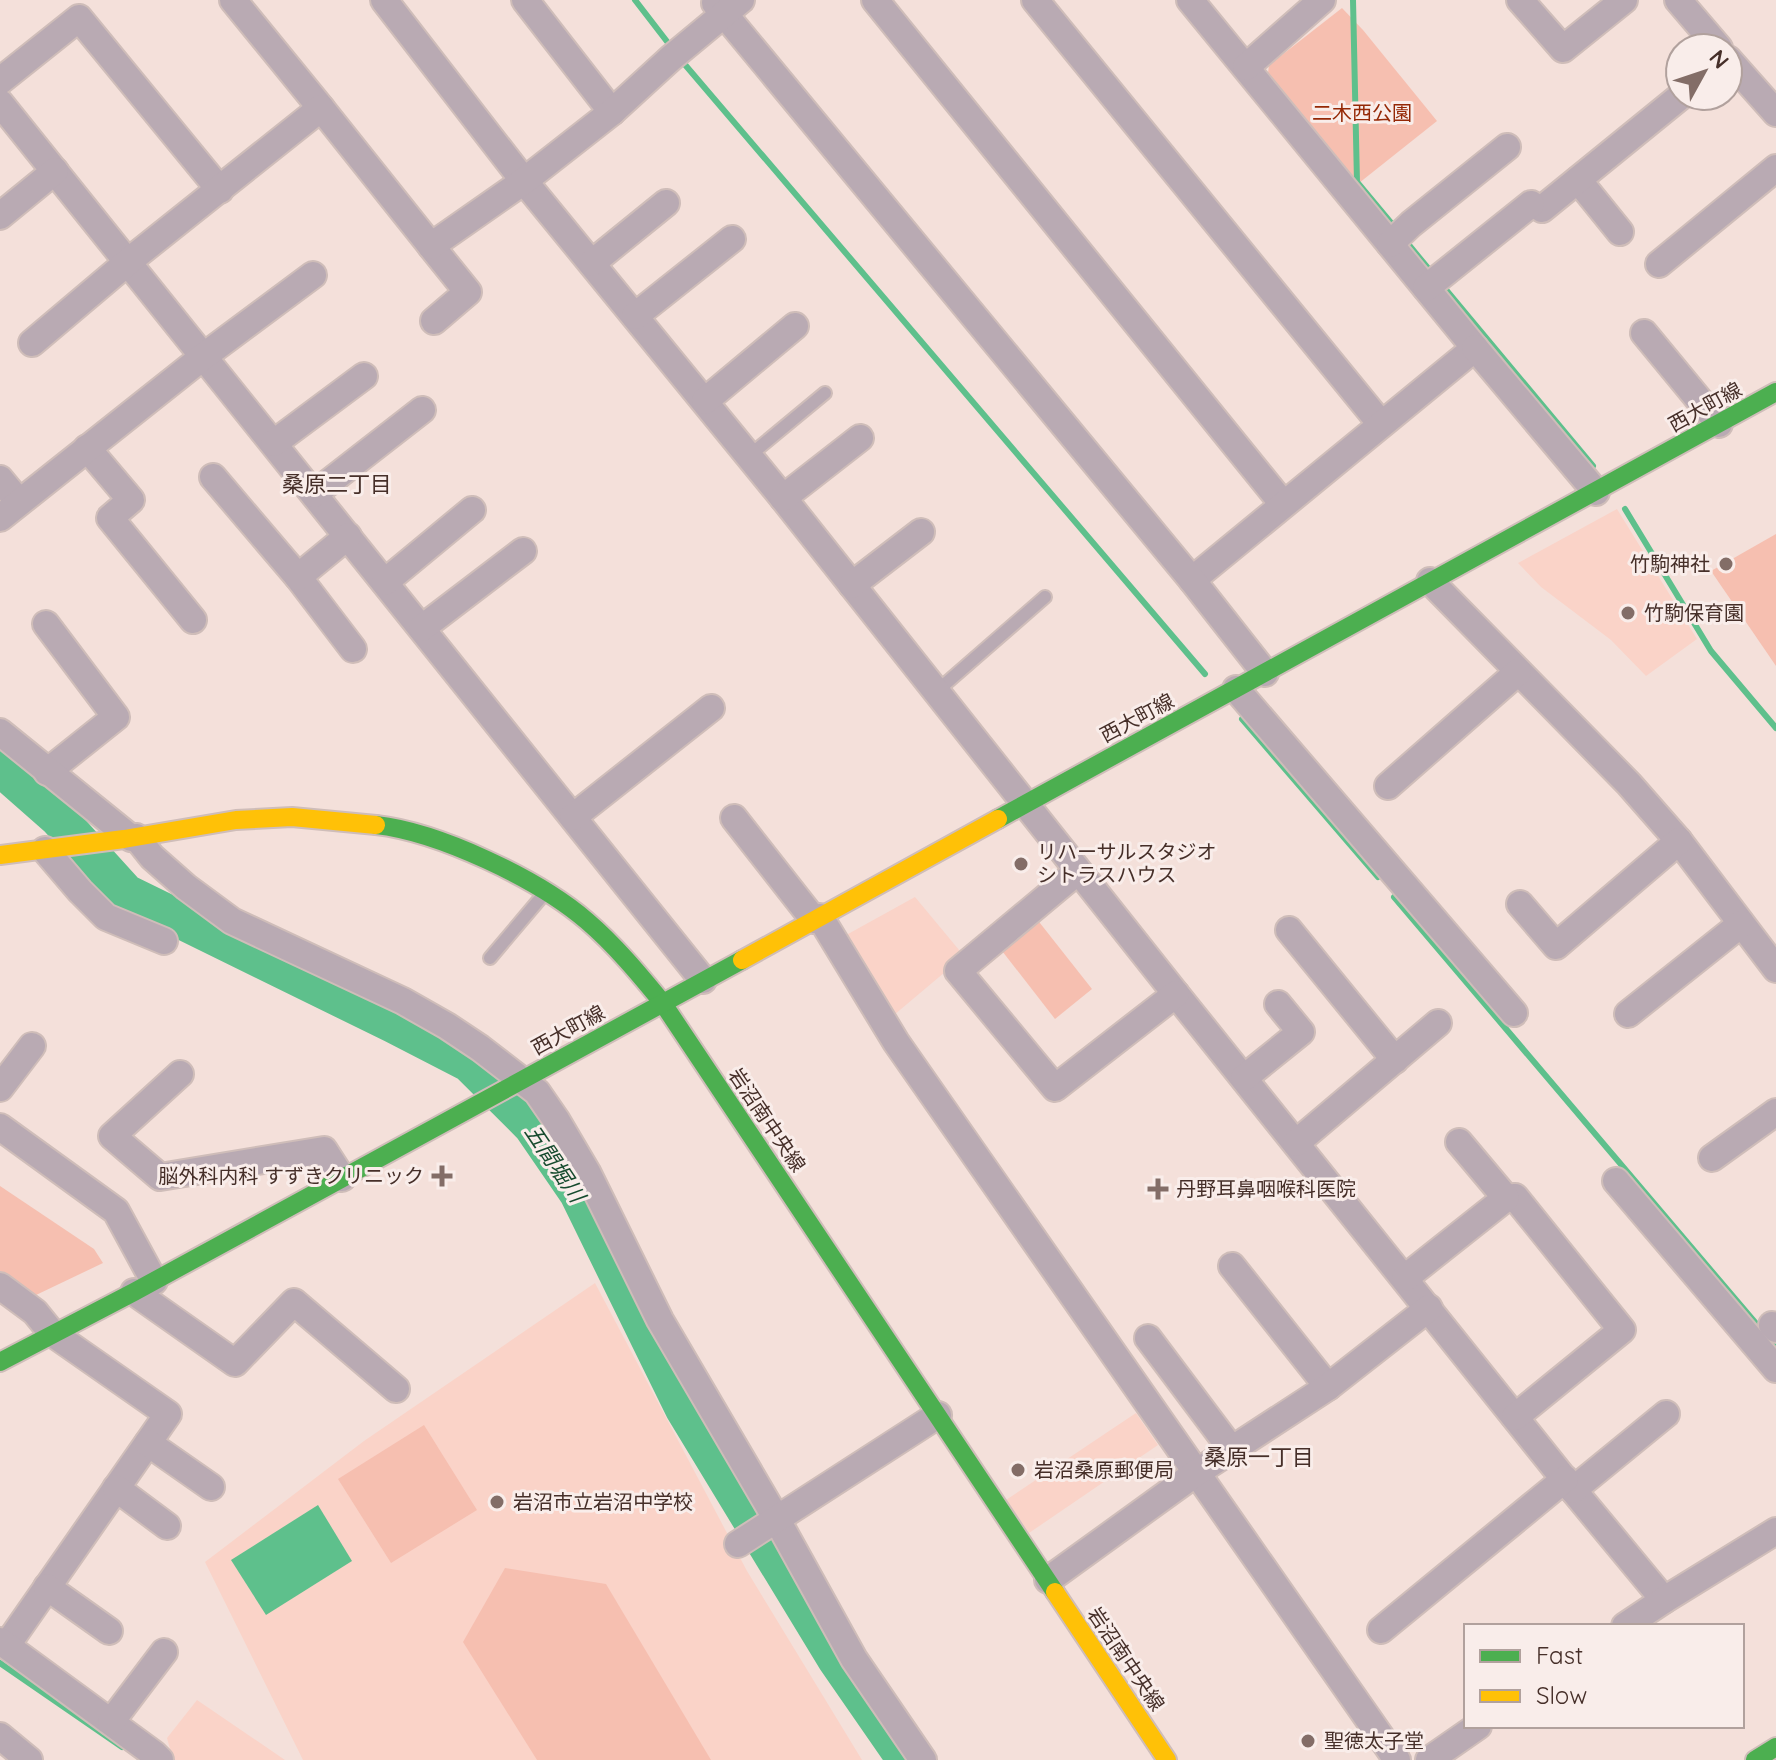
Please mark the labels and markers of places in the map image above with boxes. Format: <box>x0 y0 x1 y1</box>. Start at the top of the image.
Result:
place label: 竹駒神社 <box>1630 551 1710 576</box>
marker: 竹駒神社 <box>1717 555 1735 573</box>
place label: 竹駒保育園 <box>1644 600 1744 625</box>
marker: 竹駒保育園 <box>1619 604 1637 622</box>
place label: リハーサルスタジオ シトラスハウス <box>1037 839 1217 887</box>
marker: リハーサルスタジオ シトラスハウス <box>1012 855 1030 873</box>
place label: 脳外科内科 すずきクリニック <box>159 1163 424 1188</box>
marker: 脳外科内科 すずきクリニック <box>431 1165 453 1187</box>
place label: 丹野耳鼻咽喉科医院 <box>1176 1176 1356 1201</box>
marker: 丹野耳鼻咽喉科医院 <box>1147 1178 1169 1200</box>
place label: 岩沼桑原郵便局 <box>1034 1457 1174 1482</box>
marker: 岩沼桑原郵便局 <box>1009 1461 1027 1479</box>
place label: 岩沼市立岩沼中学校 <box>513 1489 693 1514</box>
marker: 岩沼市立岩沼中学校 <box>488 1493 506 1511</box>
place label: 聖徳太子堂 <box>1324 1728 1424 1753</box>
marker: 聖徳太子堂 <box>1299 1732 1317 1750</box>

